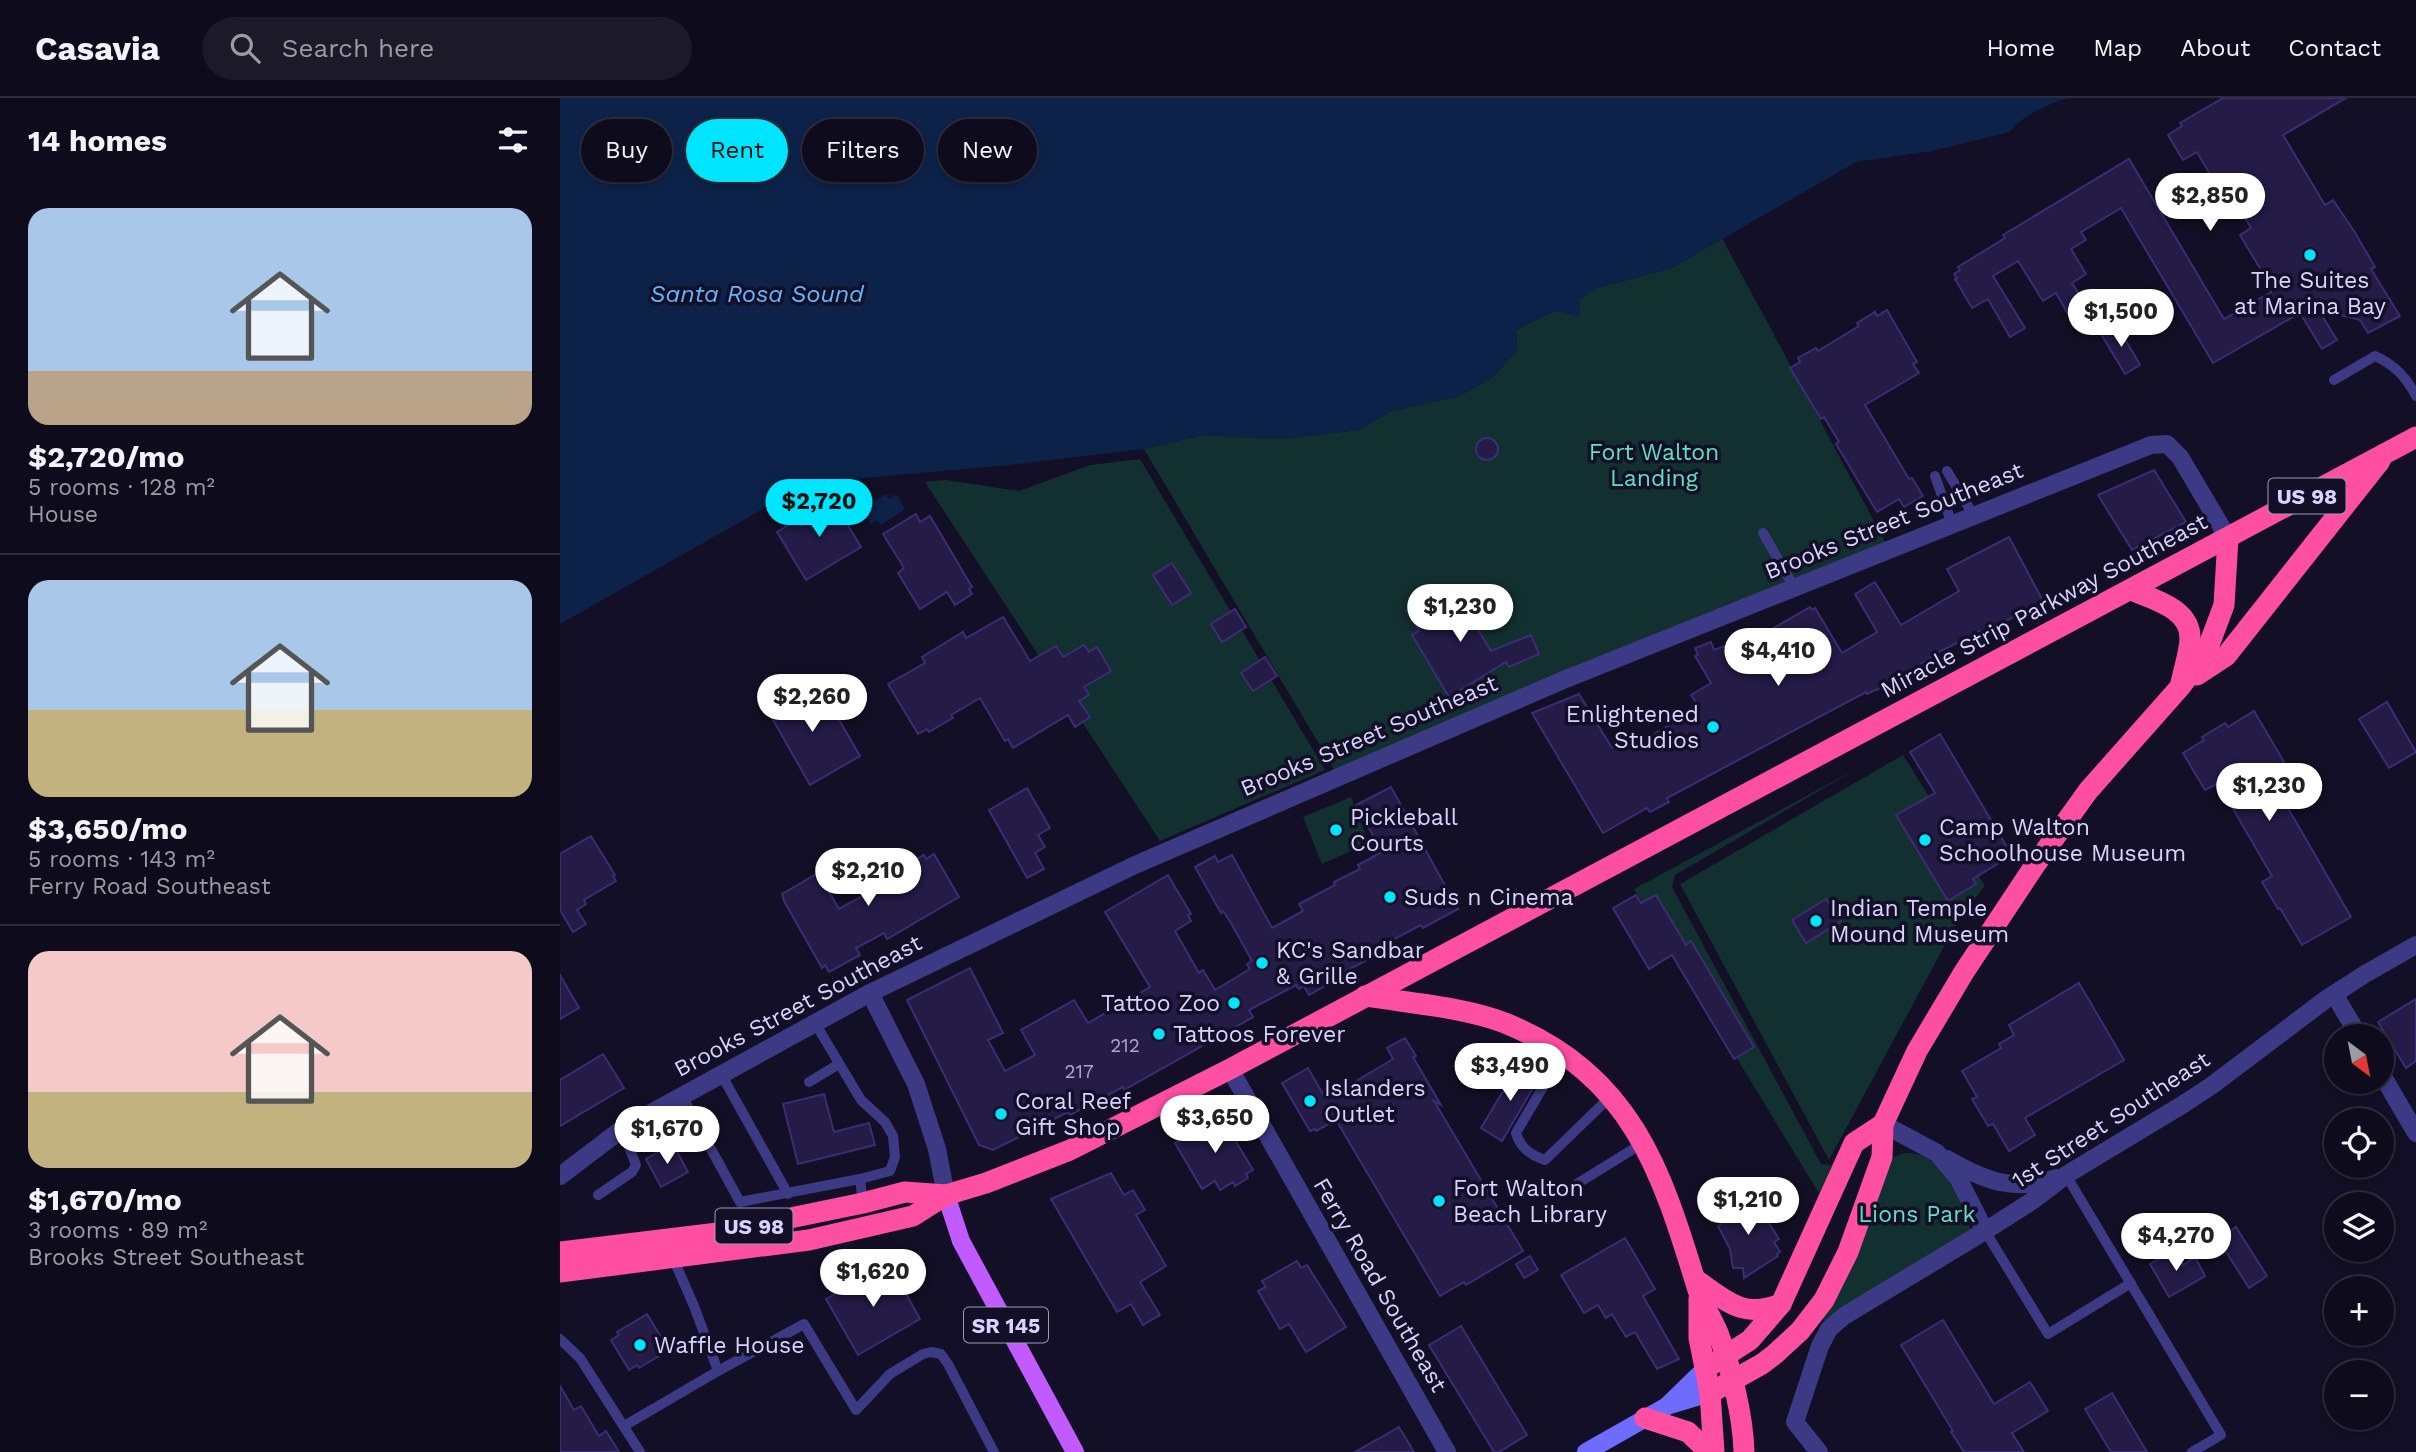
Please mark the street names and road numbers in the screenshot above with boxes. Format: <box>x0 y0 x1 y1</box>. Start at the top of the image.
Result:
street label: Brooks Street Southeast <box>1761 457 2027 585</box>
road number: US 98 <box>2268 478 2346 514</box>
street label: Miracle Strip Parkway Southeast <box>1876 508 2212 704</box>
street label: Brooks Street Southeast <box>1237 669 1502 802</box>
street label: Brooks Street Southeast <box>670 929 927 1083</box>
street label: 1st Street Southeast <box>2007 1046 2215 1194</box>
street label: Ferry Road Southeast <box>1308 1173 1453 1397</box>
road number: US 98 <box>716 1208 792 1244</box>
road number: SR 145 <box>964 1308 1048 1342</box>

